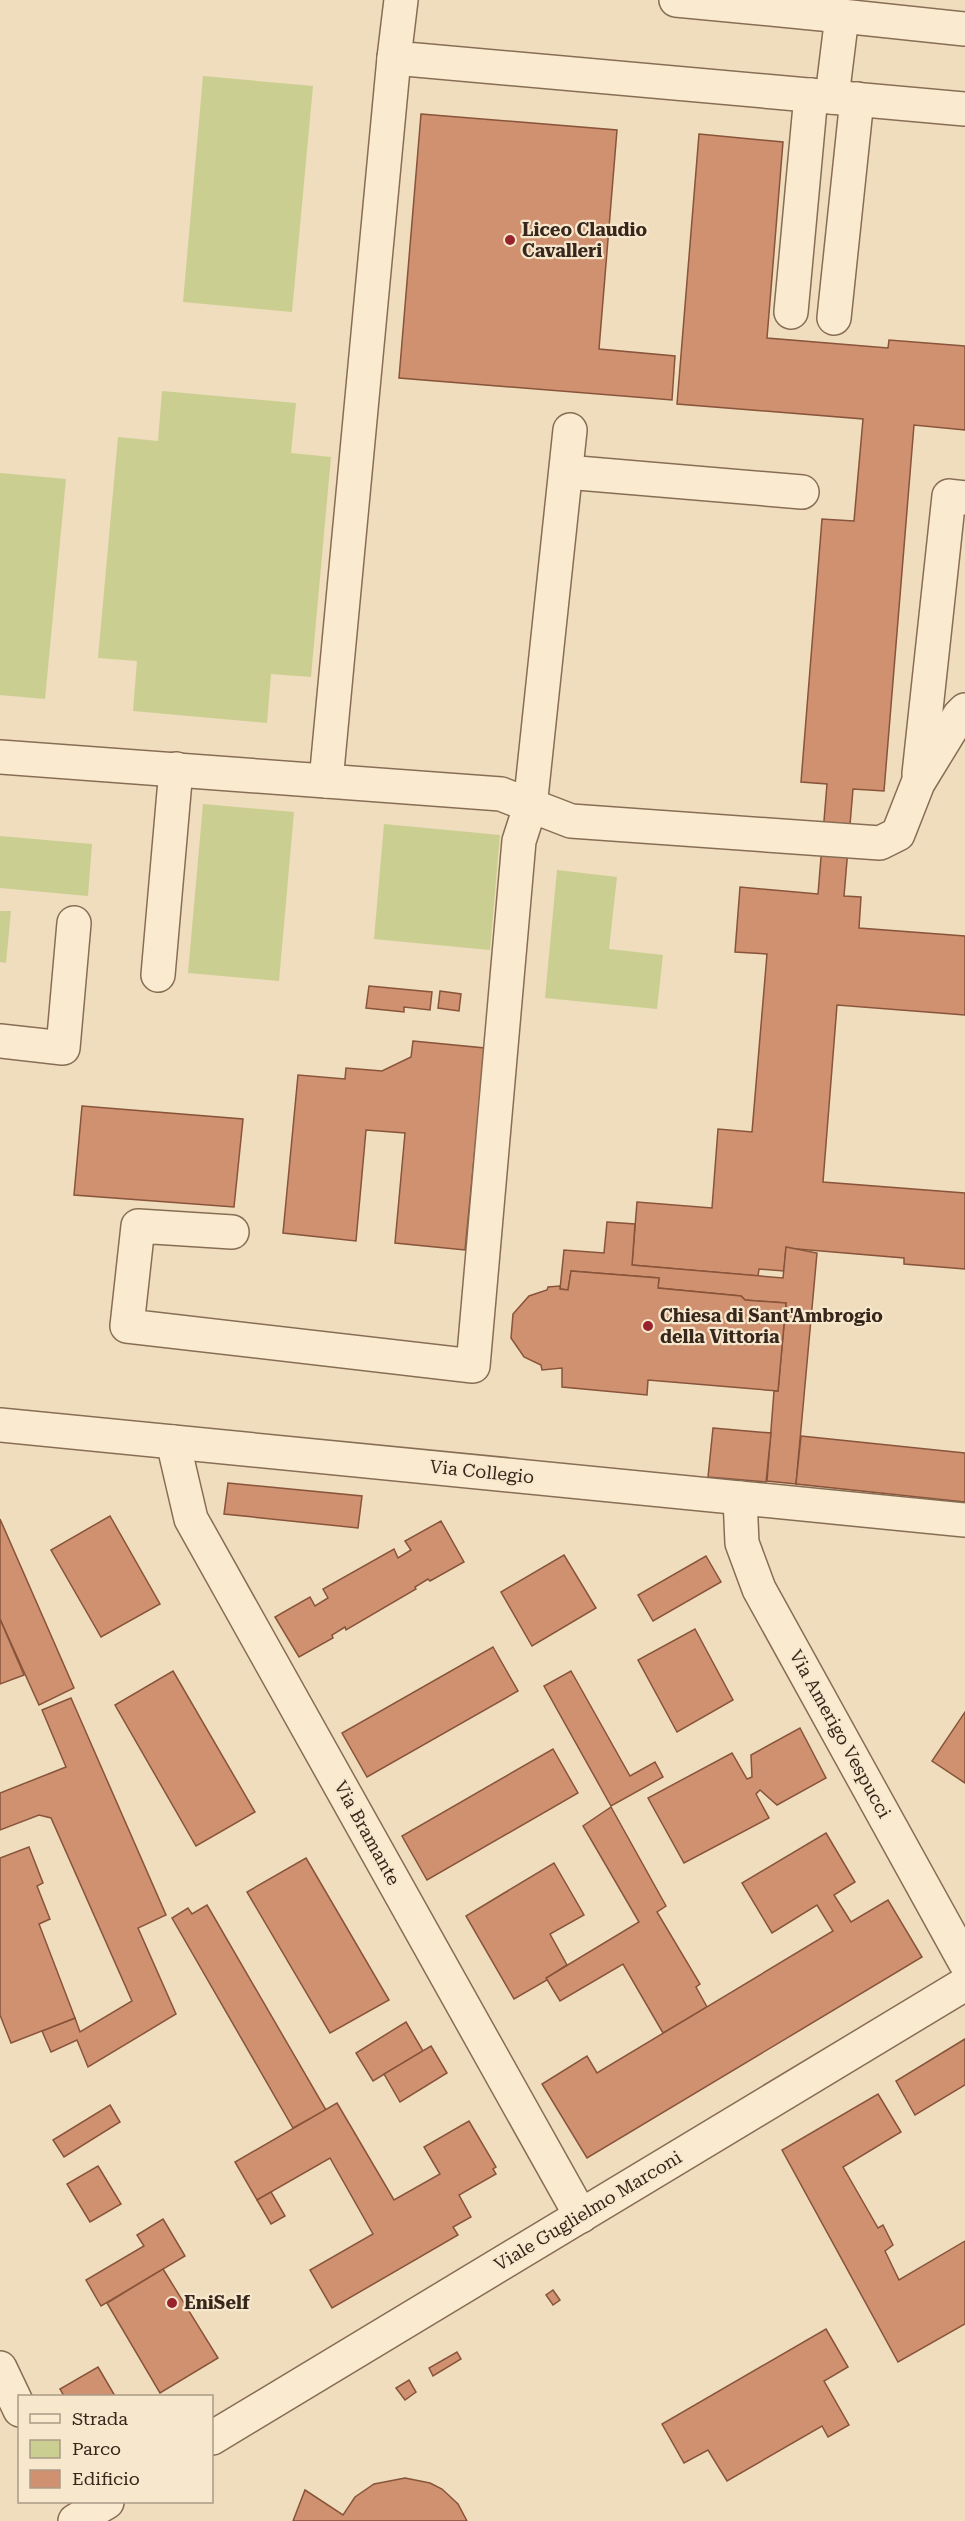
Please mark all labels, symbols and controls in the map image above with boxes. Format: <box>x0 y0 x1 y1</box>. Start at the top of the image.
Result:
place label: Liceo Claudio Cavalleri <box>522 219 648 261</box>
marker: Liceo Claudio Cavalleri <box>503 233 517 247</box>
place label: Chiesa di Sant'Ambrogio della Vittoria <box>660 1305 883 1347</box>
marker: Chiesa di Sant'Ambrogio della Vittoria <box>641 1319 655 1333</box>
street label: Via Collegio <box>429 1456 535 1487</box>
street label: Via Amerigo Vespucci <box>785 1646 896 1822</box>
street label: Via Bramante <box>330 1777 405 1889</box>
street label: Viale Guglielmo Marconi <box>490 2146 686 2275</box>
place label: EniSelf <box>184 2292 251 2313</box>
marker: EniSelf <box>165 2296 179 2310</box>
legend <box>18 2395 213 2503</box>
text: Strada <box>72 2408 128 2429</box>
text: Parco <box>72 2438 121 2459</box>
text: Edificio <box>72 2468 140 2489</box>

